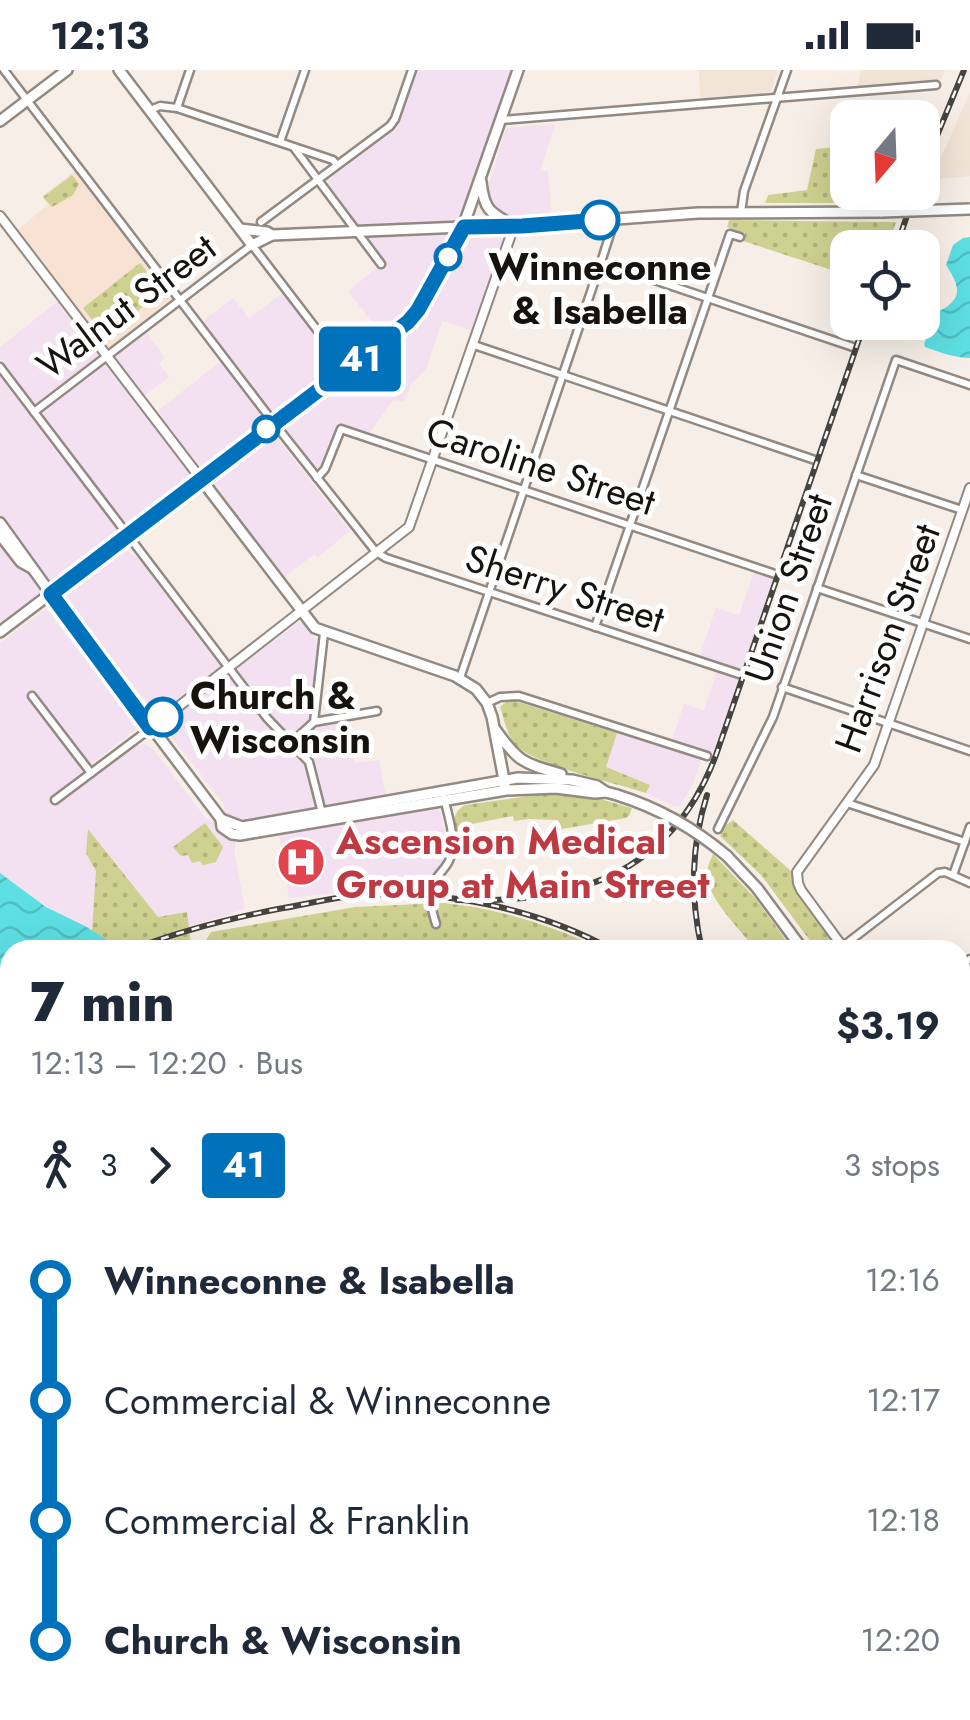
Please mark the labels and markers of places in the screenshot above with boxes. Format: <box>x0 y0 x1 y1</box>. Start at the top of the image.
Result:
marker: Winneconne & Isabella <box>581 201 619 239</box>
place label: Winneconne & Isabella <box>488 239 712 338</box>
unlabelled marker <box>435 244 461 270</box>
unlabelled marker <box>253 416 279 442</box>
place label: Church & Wisconsin <box>190 668 371 767</box>
marker: Church & Wisconsin <box>144 698 182 736</box>
place label: Ascension Medical Group at Main Street <box>335 813 710 912</box>
hospital icon: Ascension Medical Group at Main Street <box>275 836 327 888</box>

